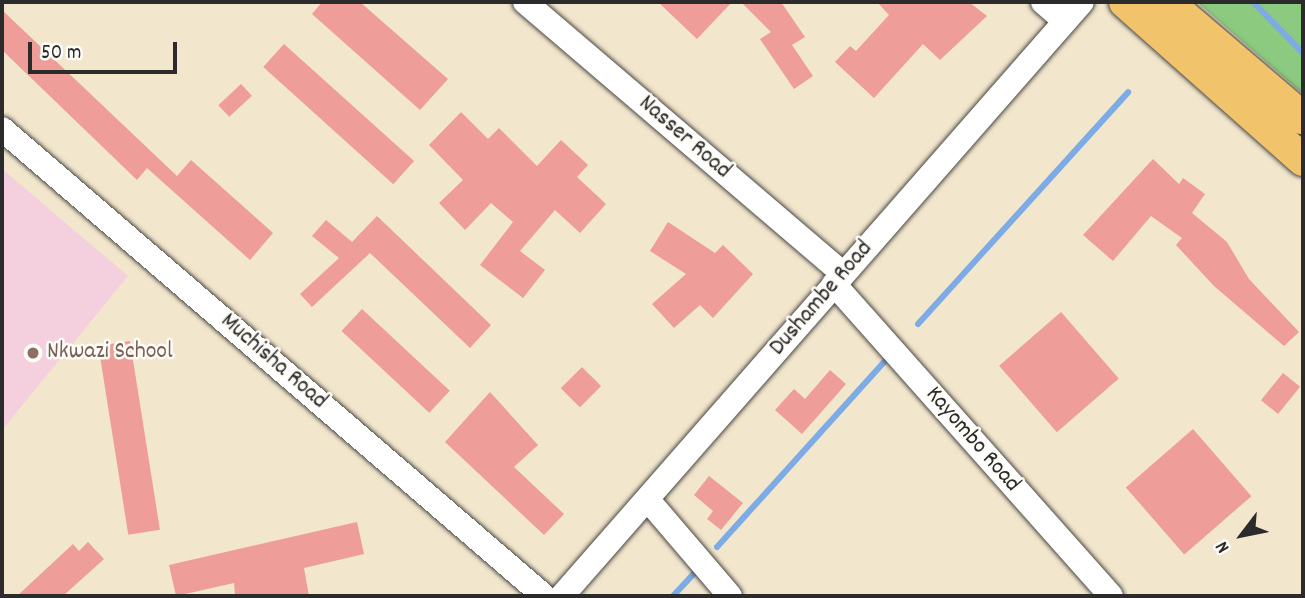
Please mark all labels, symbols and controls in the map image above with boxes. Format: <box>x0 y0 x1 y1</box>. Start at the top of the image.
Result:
scale bar <box>32 28 180 72</box>
text: 50 m <box>41 39 81 69</box>
street label: Nasser Road <box>632 90 736 186</box>
street label: Dushambe Road <box>764 236 880 362</box>
street label: Muchisha Road <box>214 308 332 416</box>
place label: Nkwazi School <box>47 339 173 367</box>
marker: Nkwazi School <box>25 345 41 361</box>
street label: Kayombo Road <box>918 381 1026 499</box>
north arrow <box>1207 500 1277 570</box>
text: N <box>1210 535 1238 558</box>

